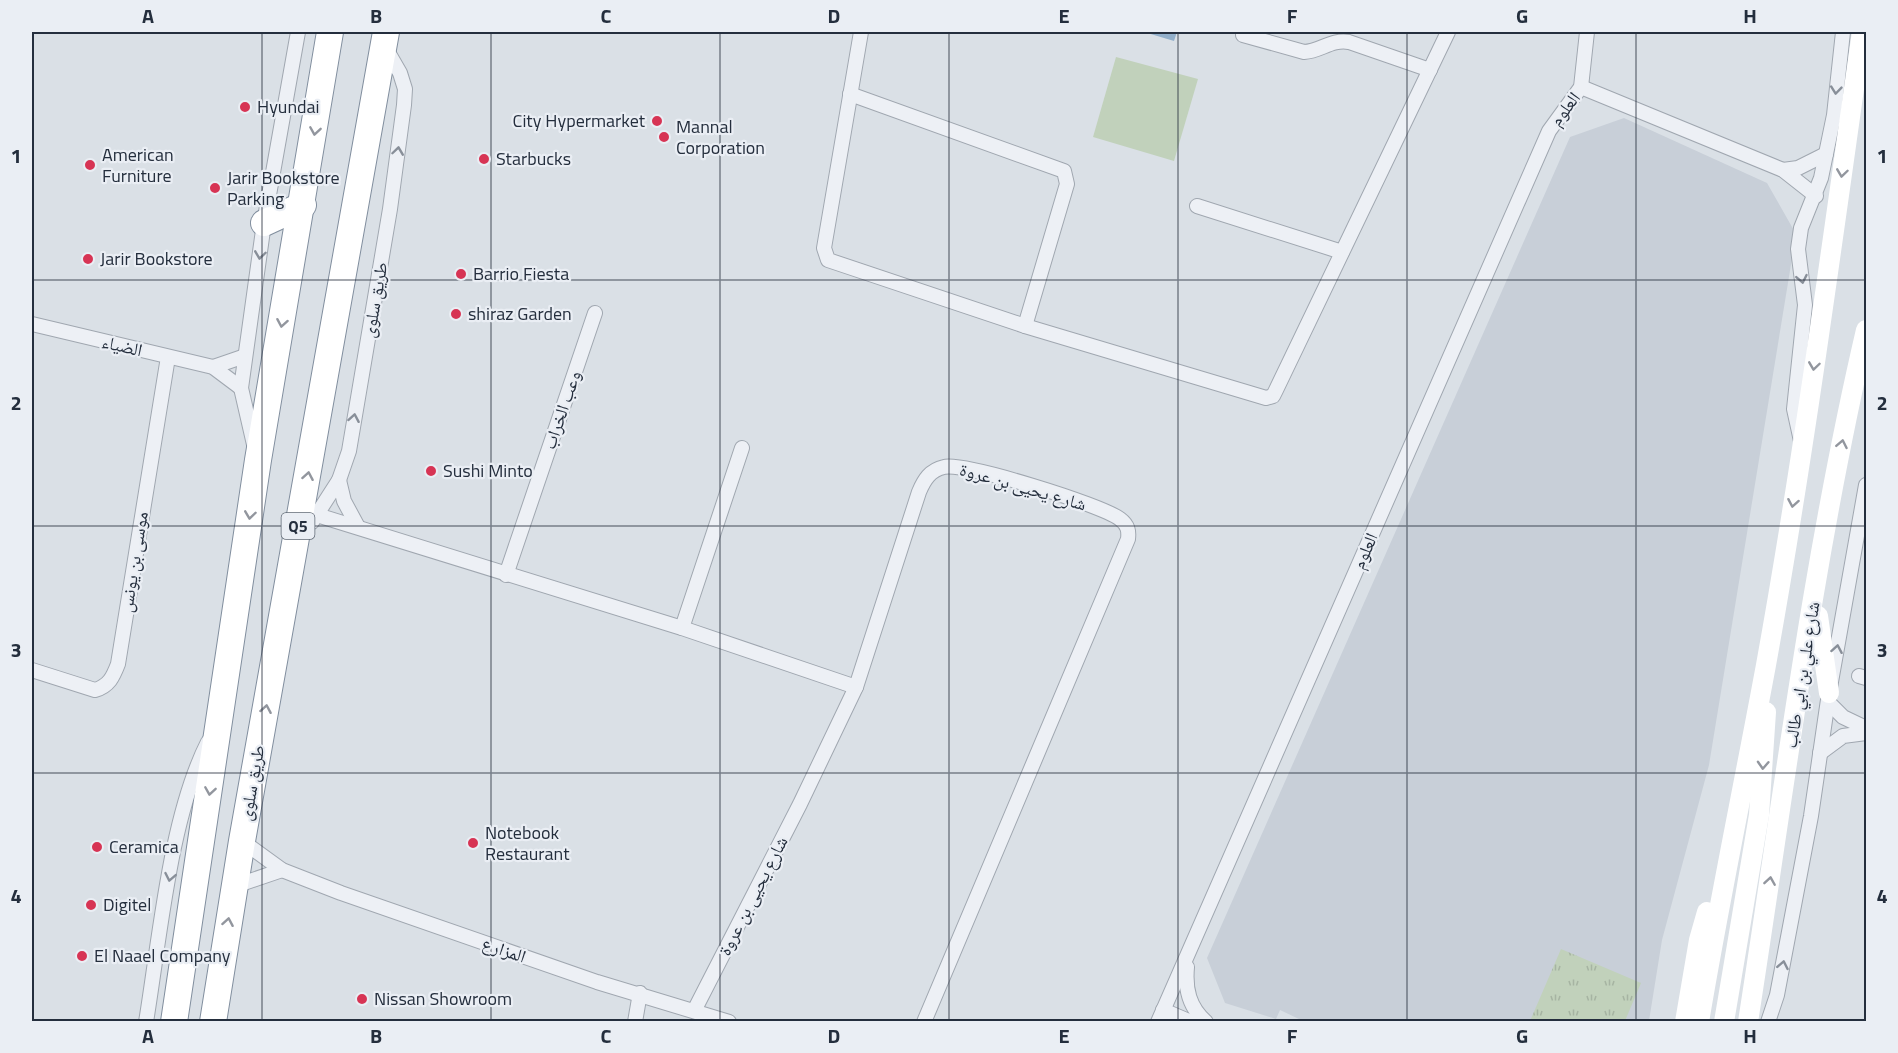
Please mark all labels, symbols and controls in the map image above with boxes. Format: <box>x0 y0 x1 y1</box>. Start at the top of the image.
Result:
text: A <box>142 0 154 31</box>
text: B <box>370 0 382 31</box>
text: C <box>601 0 612 31</box>
text: D <box>828 0 840 31</box>
text: E <box>1058 0 1070 31</box>
text: F <box>1287 0 1298 31</box>
text: G <box>1516 0 1528 31</box>
text: H <box>1743 0 1757 31</box>
one-way arrow <box>1831 85 1843 94</box>
street label: العلوم <box>1543 86 1587 132</box>
place label: Hyundai <box>257 93 320 120</box>
marker: Hyundai <box>238 100 252 114</box>
place label: City Hypermarket <box>513 107 646 134</box>
place label: Mannal Corporation <box>676 113 765 161</box>
marker: City Hypermarket <box>650 114 664 128</box>
one-way arrow <box>309 126 321 135</box>
marker: Mannal Corporation <box>657 130 671 144</box>
text: 1 <box>10 140 22 171</box>
text: 1 <box>1876 140 1888 171</box>
place label: American Furniture <box>102 141 174 189</box>
place label: Starbucks <box>496 145 571 172</box>
one-way arrow <box>391 146 404 156</box>
marker: Starbucks <box>477 152 491 166</box>
marker: American Furniture <box>83 158 97 172</box>
place label: Jarir Bookstore Parking <box>227 164 340 212</box>
one-way arrow <box>1837 168 1849 177</box>
marker: Jarir Bookstore Parking <box>208 181 222 195</box>
place label: Jarir Bookstore <box>100 245 213 272</box>
one-way arrow <box>254 250 266 259</box>
marker: Jarir Bookstore <box>81 252 95 266</box>
street label: طريق سلوى <box>355 260 394 340</box>
place label: Barrio Fiesta <box>473 260 569 287</box>
marker: Barrio Fiesta <box>454 267 468 281</box>
one-way arrow <box>1795 273 1808 283</box>
place label: shiraz Garden <box>468 300 572 327</box>
marker: shiraz Garden <box>449 307 463 321</box>
one-way arrow <box>277 318 289 328</box>
street label: الضياء <box>99 328 145 363</box>
one-way arrow <box>1809 361 1821 370</box>
street label: وعب الخراب <box>535 367 588 453</box>
text: 2 <box>10 387 22 418</box>
text: 2 <box>1876 387 1888 418</box>
one-way arrow <box>348 414 360 423</box>
one-way arrow <box>1835 439 1848 449</box>
street label: شارع يحيى بن عروة <box>957 456 1090 518</box>
place label: Sushi Minto <box>443 457 533 484</box>
marker: Sushi Minto <box>424 464 438 478</box>
one-way arrow <box>301 471 313 481</box>
one-way arrow <box>1787 498 1800 508</box>
street label: موسى بن يونس <box>112 509 155 614</box>
one-way arrow <box>245 511 257 520</box>
road number: Q5 <box>282 513 314 539</box>
street label: العلوم <box>1345 528 1384 573</box>
street label: شارع علي بن ابي طالب <box>1777 600 1828 750</box>
text: 3 <box>10 634 22 665</box>
text: 3 <box>1876 634 1888 665</box>
one-way arrow <box>1830 644 1843 654</box>
one-way arrow <box>259 705 271 714</box>
street label: طريق سلوى <box>232 743 271 823</box>
one-way arrow <box>1757 760 1770 769</box>
one-way arrow <box>204 787 216 796</box>
place label: Notebook Restaurant <box>485 819 570 867</box>
street label: شارع يحيى بن عروة <box>711 831 794 960</box>
place label: Ceramica <box>109 833 179 860</box>
marker: Notebook Restaurant <box>466 836 480 850</box>
marker: Ceramica <box>90 840 104 854</box>
one-way arrow <box>164 871 177 881</box>
one-way arrow <box>1764 876 1776 885</box>
text: 4 <box>10 880 22 911</box>
text: 4 <box>1876 880 1888 911</box>
place label: Digitel <box>103 891 151 918</box>
marker: Digitel <box>84 898 98 912</box>
one-way arrow <box>222 918 234 927</box>
street label: المزارع <box>479 929 530 970</box>
place label: El Naael Company <box>94 942 231 969</box>
marker: El Naael Company <box>75 949 89 963</box>
one-way arrow <box>1776 961 1789 971</box>
place label: Nissan Showroom <box>374 985 512 1012</box>
marker: Nissan Showroom <box>355 992 369 1006</box>
text: A <box>142 1020 154 1051</box>
text: B <box>370 1020 382 1051</box>
text: C <box>601 1020 612 1051</box>
text: D <box>828 1020 840 1051</box>
text: E <box>1058 1020 1070 1051</box>
text: F <box>1287 1020 1298 1051</box>
text: G <box>1516 1020 1528 1051</box>
text: H <box>1743 1020 1757 1051</box>

